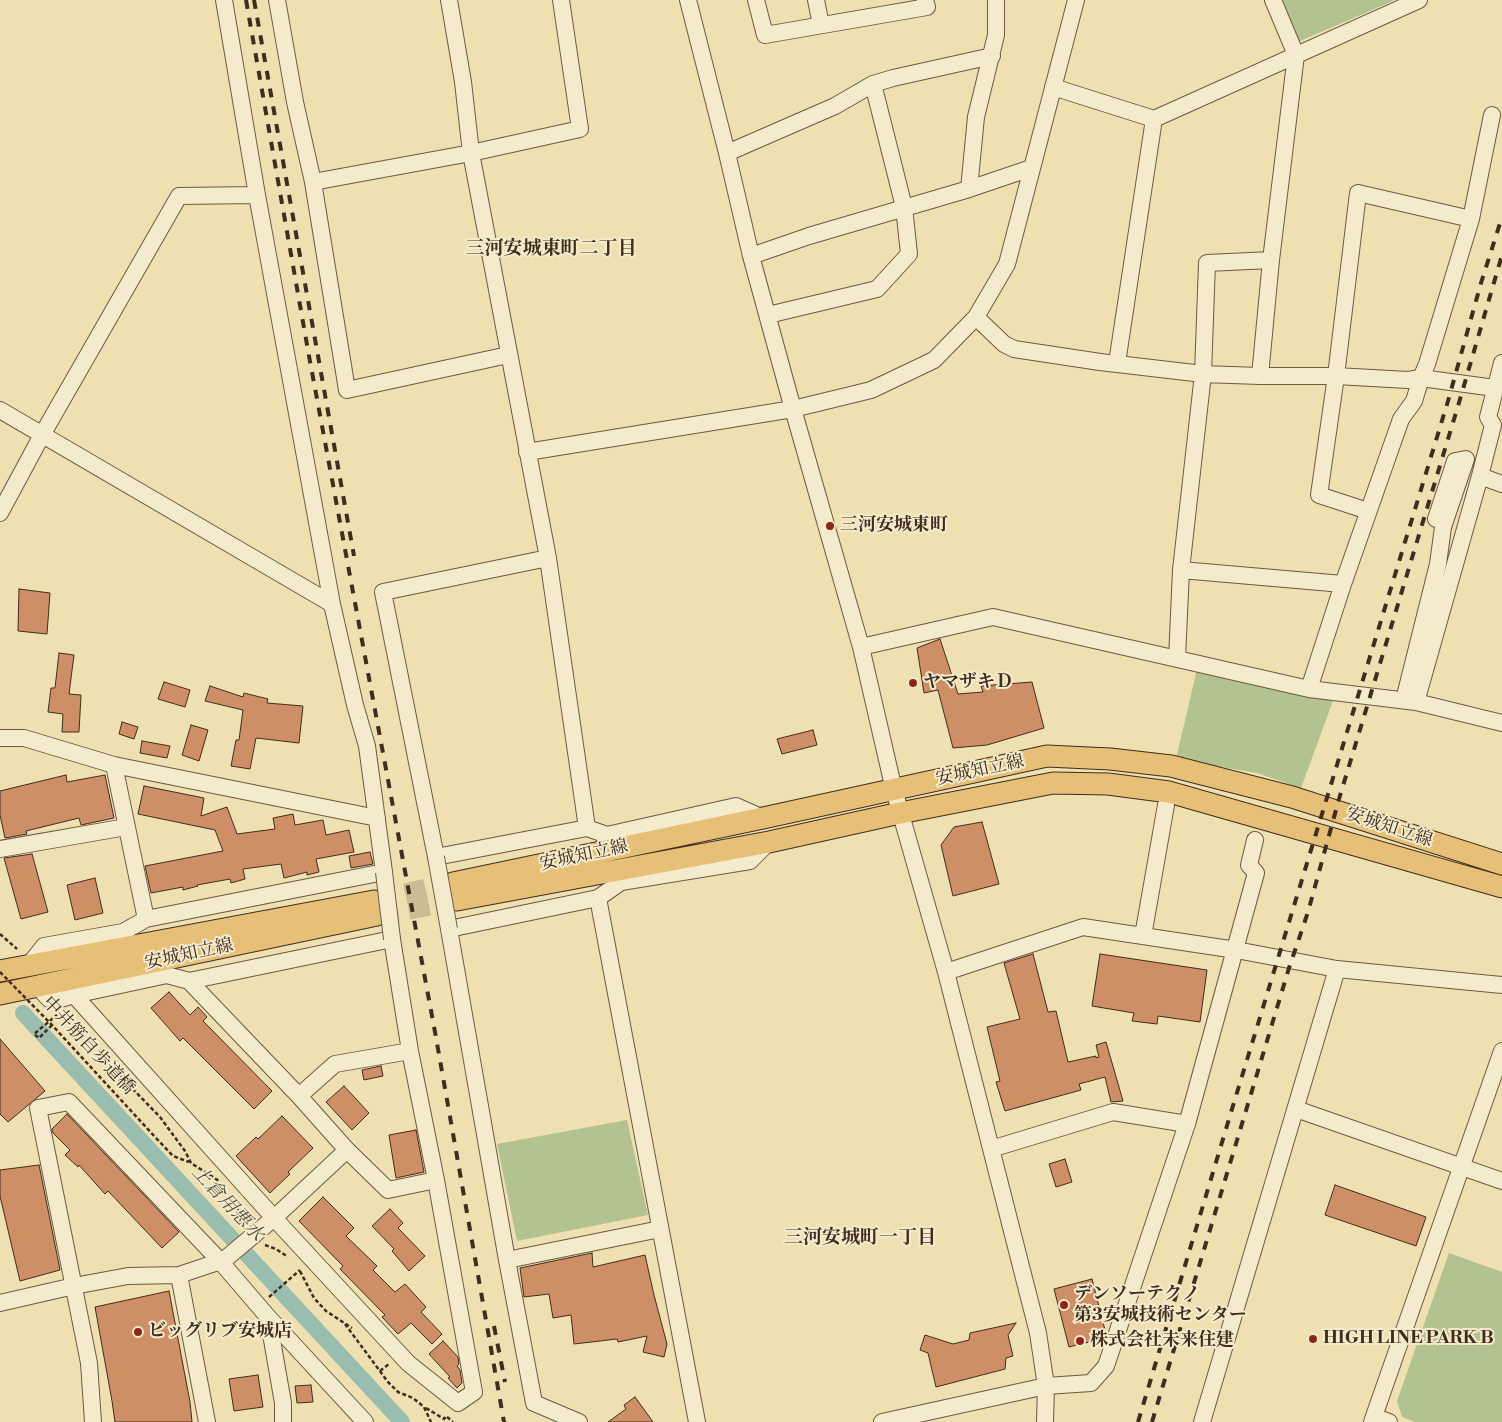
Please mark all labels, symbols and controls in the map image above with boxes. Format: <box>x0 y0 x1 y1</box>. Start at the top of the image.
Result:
district label: 三河安城東町二丁目 <box>466 238 636 260</box>
place label: 三河安城東町 <box>840 515 948 537</box>
marker: 三河安城東町 <box>824 520 836 532</box>
place label: ヤマザキＤ <box>923 672 1013 694</box>
marker: ヤマザキＤ <box>907 677 919 689</box>
street label: 安城知立線 <box>934 751 1026 791</box>
street label: 安城知立線 <box>1343 804 1435 852</box>
street label: 安城知立線 <box>538 836 630 876</box>
street label: 安城知立線 <box>143 935 235 975</box>
street label: 中井筋自歩道橋 <box>37 993 139 1099</box>
water label: 上倉用悪水 <box>186 1161 268 1247</box>
district label: 三河安城町一丁目 <box>784 1227 936 1249</box>
place label: デンソーテクノ 第3安城技術センター <box>1074 1284 1247 1326</box>
marker: デンソーテクノ 第3安城技術センター <box>1058 1299 1070 1311</box>
place label: ビッグリブ安城店 <box>148 1321 292 1343</box>
marker: ビッグリブ安城店 <box>132 1326 144 1338</box>
place label: HIGH LINE PARK B <box>1323 1328 1494 1350</box>
place label: 株式会社未来住建 <box>1090 1330 1234 1352</box>
marker: HIGH LINE PARK B <box>1307 1333 1319 1345</box>
marker: 株式会社未来住建 <box>1074 1335 1086 1347</box>

